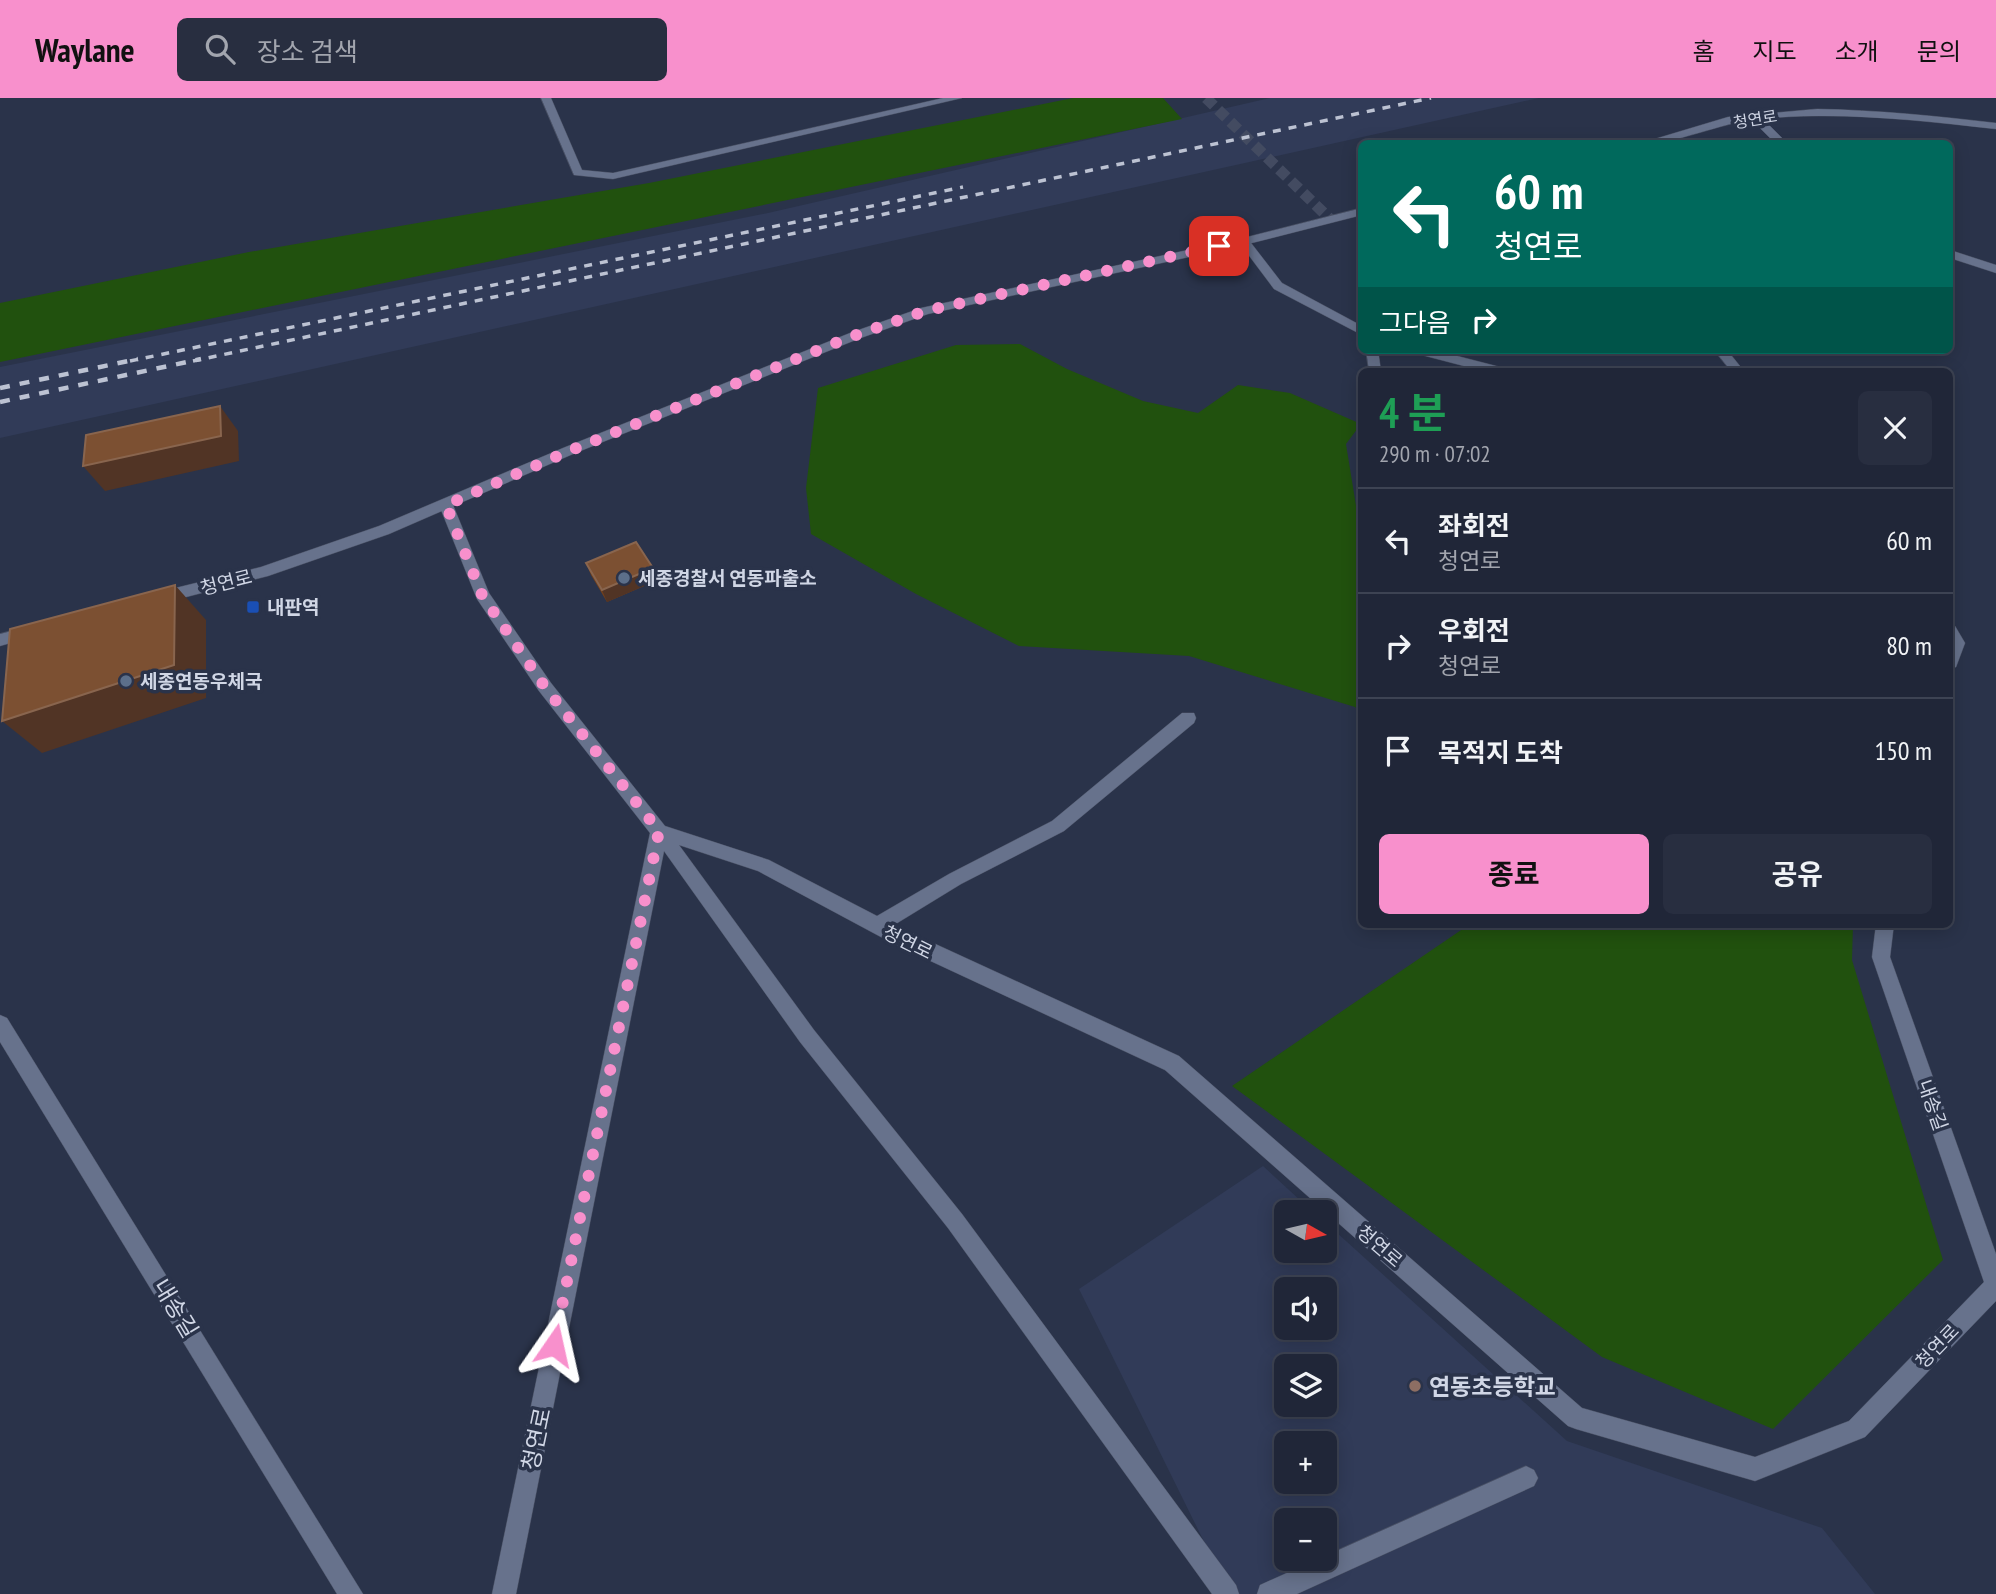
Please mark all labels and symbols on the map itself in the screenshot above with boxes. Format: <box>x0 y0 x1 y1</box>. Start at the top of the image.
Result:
street label: 청연로 <box>1732 106 1779 132</box>
pin <box>1189 216 1249 276</box>
street label: 청연로 <box>198 564 254 600</box>
place label: 세종경찰서 연동파출소 <box>638 566 817 590</box>
marker: 세종경찰서 연동파출소 <box>616 570 632 586</box>
place label: 내판역 <box>267 595 319 619</box>
marker: 내판역 <box>245 599 261 615</box>
place label: 세종연동우체국 <box>140 669 262 693</box>
marker: 세종연동우체국 <box>118 673 134 689</box>
street label: 청연로 <box>879 920 937 964</box>
street label: 내송길 <box>1913 1076 1953 1134</box>
north arrow <box>1274 1200 1337 1264</box>
street label: 청연로 <box>1352 1220 1408 1272</box>
street label: 내송길 <box>147 1273 205 1343</box>
position arrow <box>517 1308 591 1382</box>
street label: 청연로 <box>1910 1319 1964 1373</box>
place label: 연동초등학교 <box>1429 1372 1556 1401</box>
marker: 연동초등학교 <box>1407 1378 1423 1394</box>
street label: 청연로 <box>515 1405 557 1473</box>

